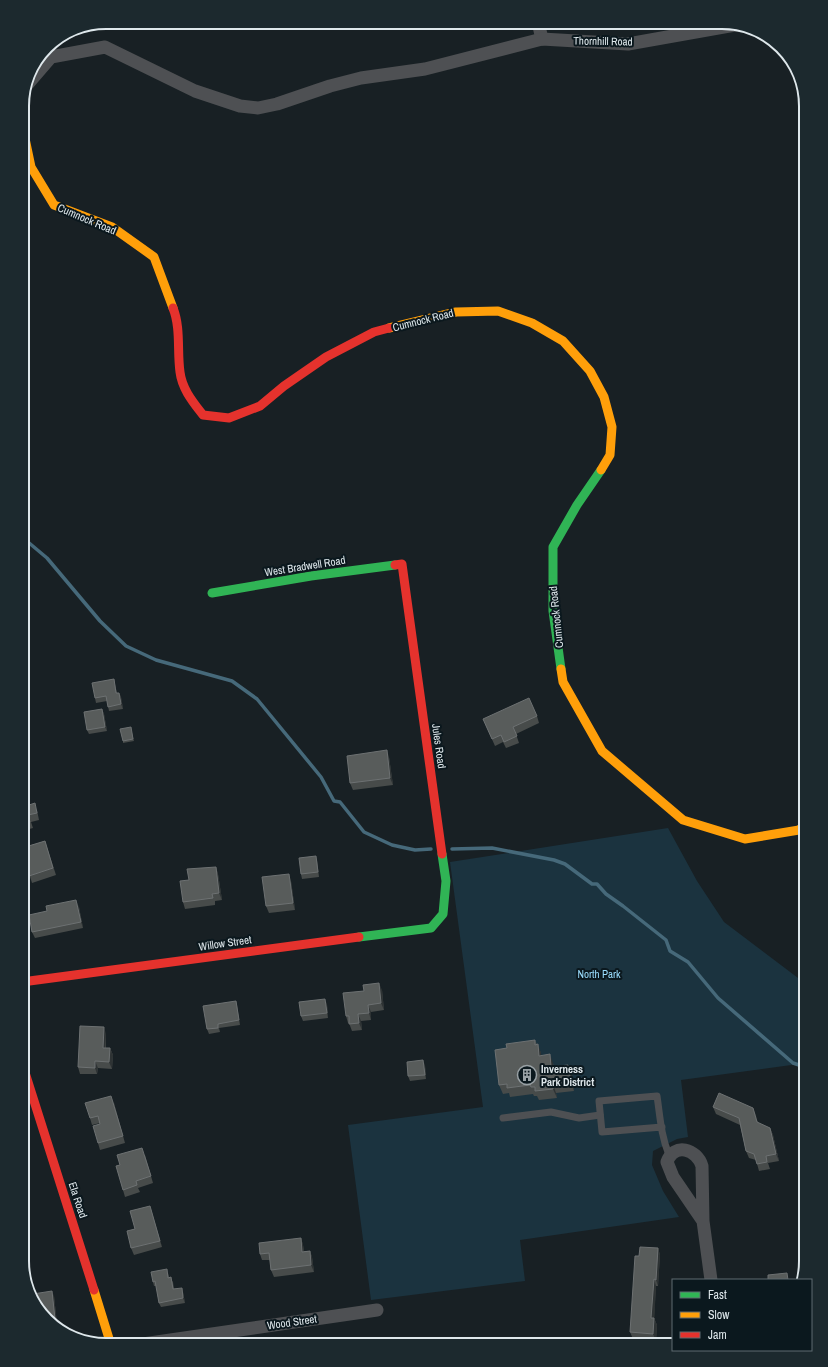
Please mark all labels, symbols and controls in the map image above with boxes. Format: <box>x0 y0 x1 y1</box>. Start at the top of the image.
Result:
street label: Thornhill Road <box>573 33 633 49</box>
street label: Cumnock Road <box>56 200 118 238</box>
street label: Cumnock Road <box>391 306 455 334</box>
street label: West Bradwell Road <box>264 553 346 579</box>
street label: Cumnock Road <box>546 585 566 649</box>
street label: Jules Road <box>429 723 449 769</box>
street label: Willow Street <box>198 932 253 954</box>
park label: North Park <box>577 967 621 981</box>
place label: Inverness Park District <box>541 1062 594 1089</box>
building icon: Inverness Park District <box>516 1064 538 1086</box>
street label: Ela Road <box>66 1180 90 1220</box>
legend <box>672 1279 812 1351</box>
text: Fast <box>708 1287 727 1303</box>
text: Slow <box>708 1307 730 1323</box>
street label: Wood Street <box>266 1312 318 1332</box>
text: Jam <box>708 1327 727 1343</box>

